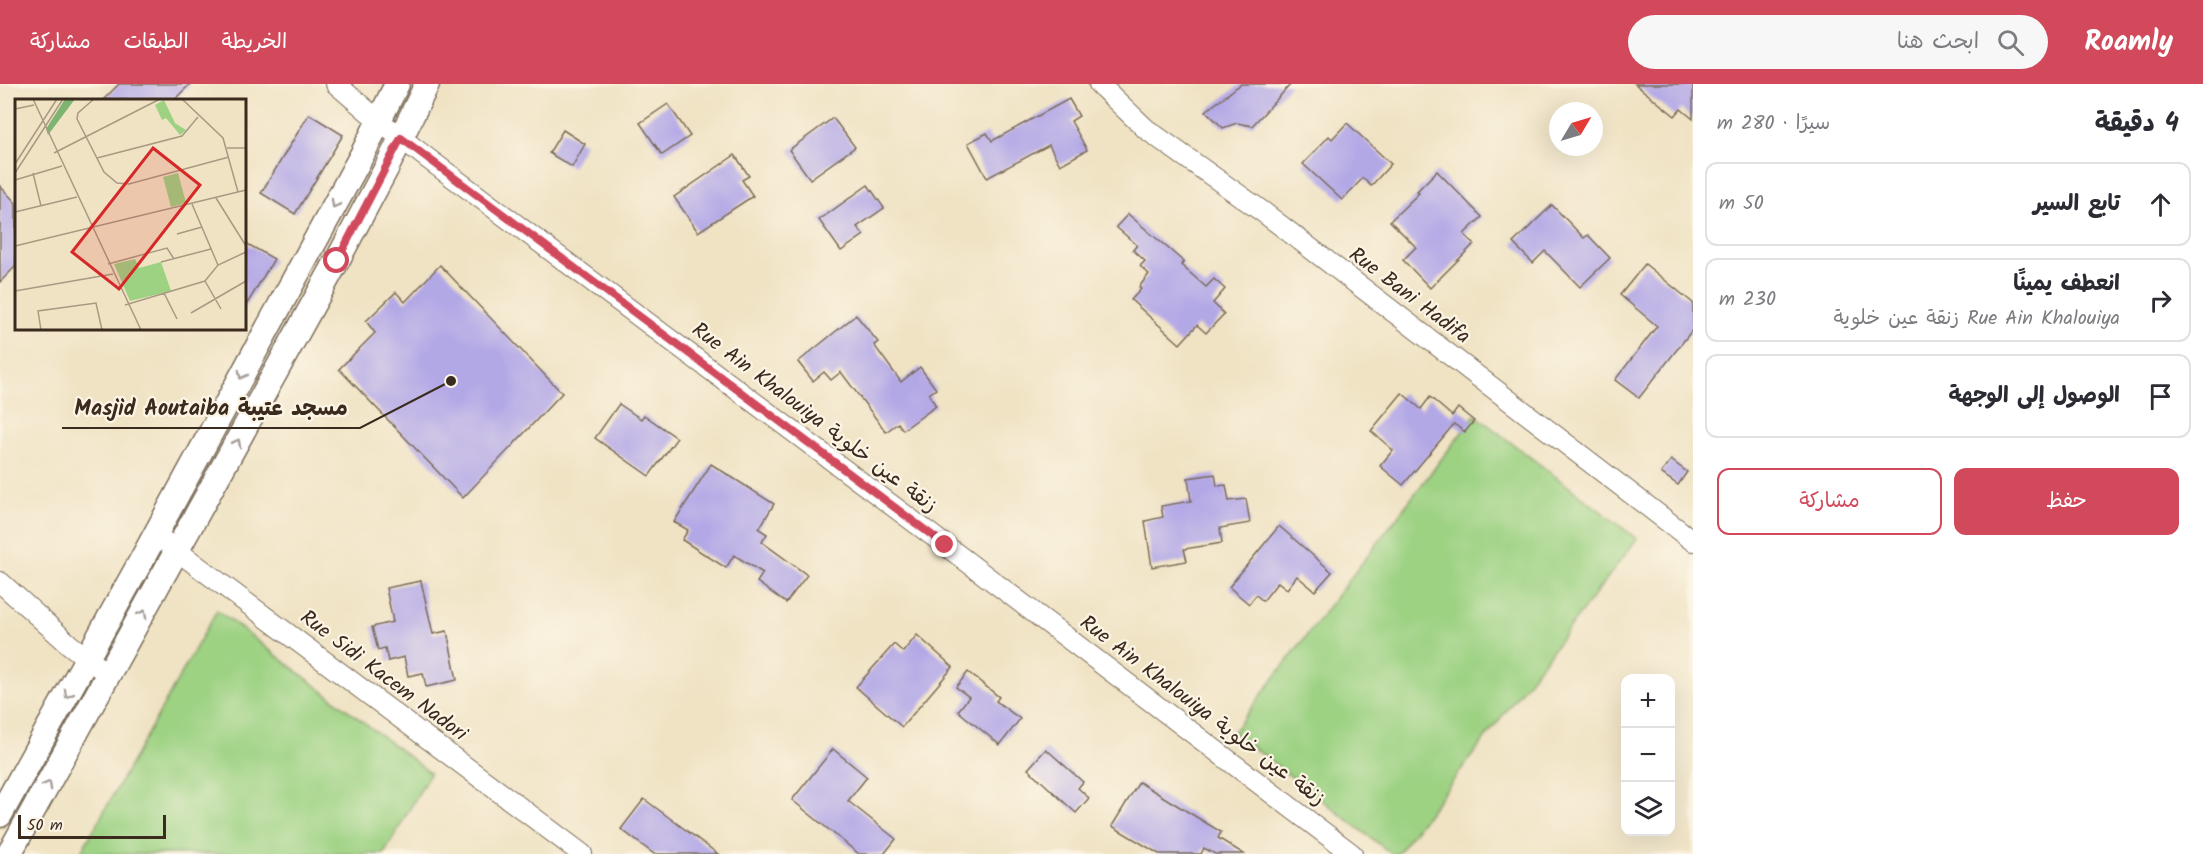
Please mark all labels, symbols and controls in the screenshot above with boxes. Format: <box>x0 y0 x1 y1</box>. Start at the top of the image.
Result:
search box <box>1628 15 2048 69</box>
text: Roamly <box>2084 20 2173 65</box>
text: ابحث هنا <box>1897 25 1979 60</box>
text: مشاركة <box>30 26 91 59</box>
text: الطبقات <box>124 26 189 59</box>
text: الخريطة <box>222 26 287 59</box>
icon: search <box>1994 26 2027 59</box>
inset map <box>15 99 246 330</box>
north arrow <box>1549 102 1603 156</box>
text: 4 دقيقة <box>2095 103 2179 145</box>
text: سيرًا · 280 m <box>1717 108 1830 140</box>
text: تابع السير <box>2033 187 2120 222</box>
text: 50 m <box>1719 188 1764 220</box>
icon: ahead <box>2144 188 2177 221</box>
one-way arrow <box>331 198 342 208</box>
street label: Rue Bani Hadifa <box>1341 239 1477 353</box>
route start <box>323 247 349 273</box>
text: انعطف يمينًا <box>2013 267 2120 302</box>
text: 230 m <box>1719 284 1776 316</box>
icon: right <box>2144 284 2177 317</box>
text: Rue Ain Khalouiya زنقة عين خلوية <box>1833 303 2120 335</box>
street label: Rue Ain Khalouiya زنقة عين خلوية <box>684 314 944 522</box>
one-way arrow <box>238 369 249 379</box>
text: الوصول إلى الوجهة <box>1948 379 2120 414</box>
icon: arrive <box>2144 380 2177 413</box>
callout: Masjid Aoutaiba مسجد عتيبة <box>62 388 360 428</box>
text: Masjid Aoutaiba مسجد عتيبة <box>74 392 348 427</box>
one-way arrow <box>230 439 241 450</box>
button: مشاركة <box>1717 468 1942 535</box>
button: حفظ <box>1954 468 2179 535</box>
route end <box>931 531 957 557</box>
street label: Rue Sidi Kacem Nadori <box>292 602 475 751</box>
street label: Rue Ain Khalouiya زنقة عين خلوية <box>1072 607 1332 815</box>
one-way arrow <box>136 610 147 620</box>
map controls <box>1621 674 1675 836</box>
button: + <box>1621 674 1675 728</box>
one-way arrow <box>64 687 75 698</box>
button: − <box>1621 728 1675 782</box>
one-way arrow <box>41 781 52 791</box>
button: layers <box>1621 782 1675 836</box>
scale bar <box>18 812 166 840</box>
text: 50 m <box>27 813 63 838</box>

